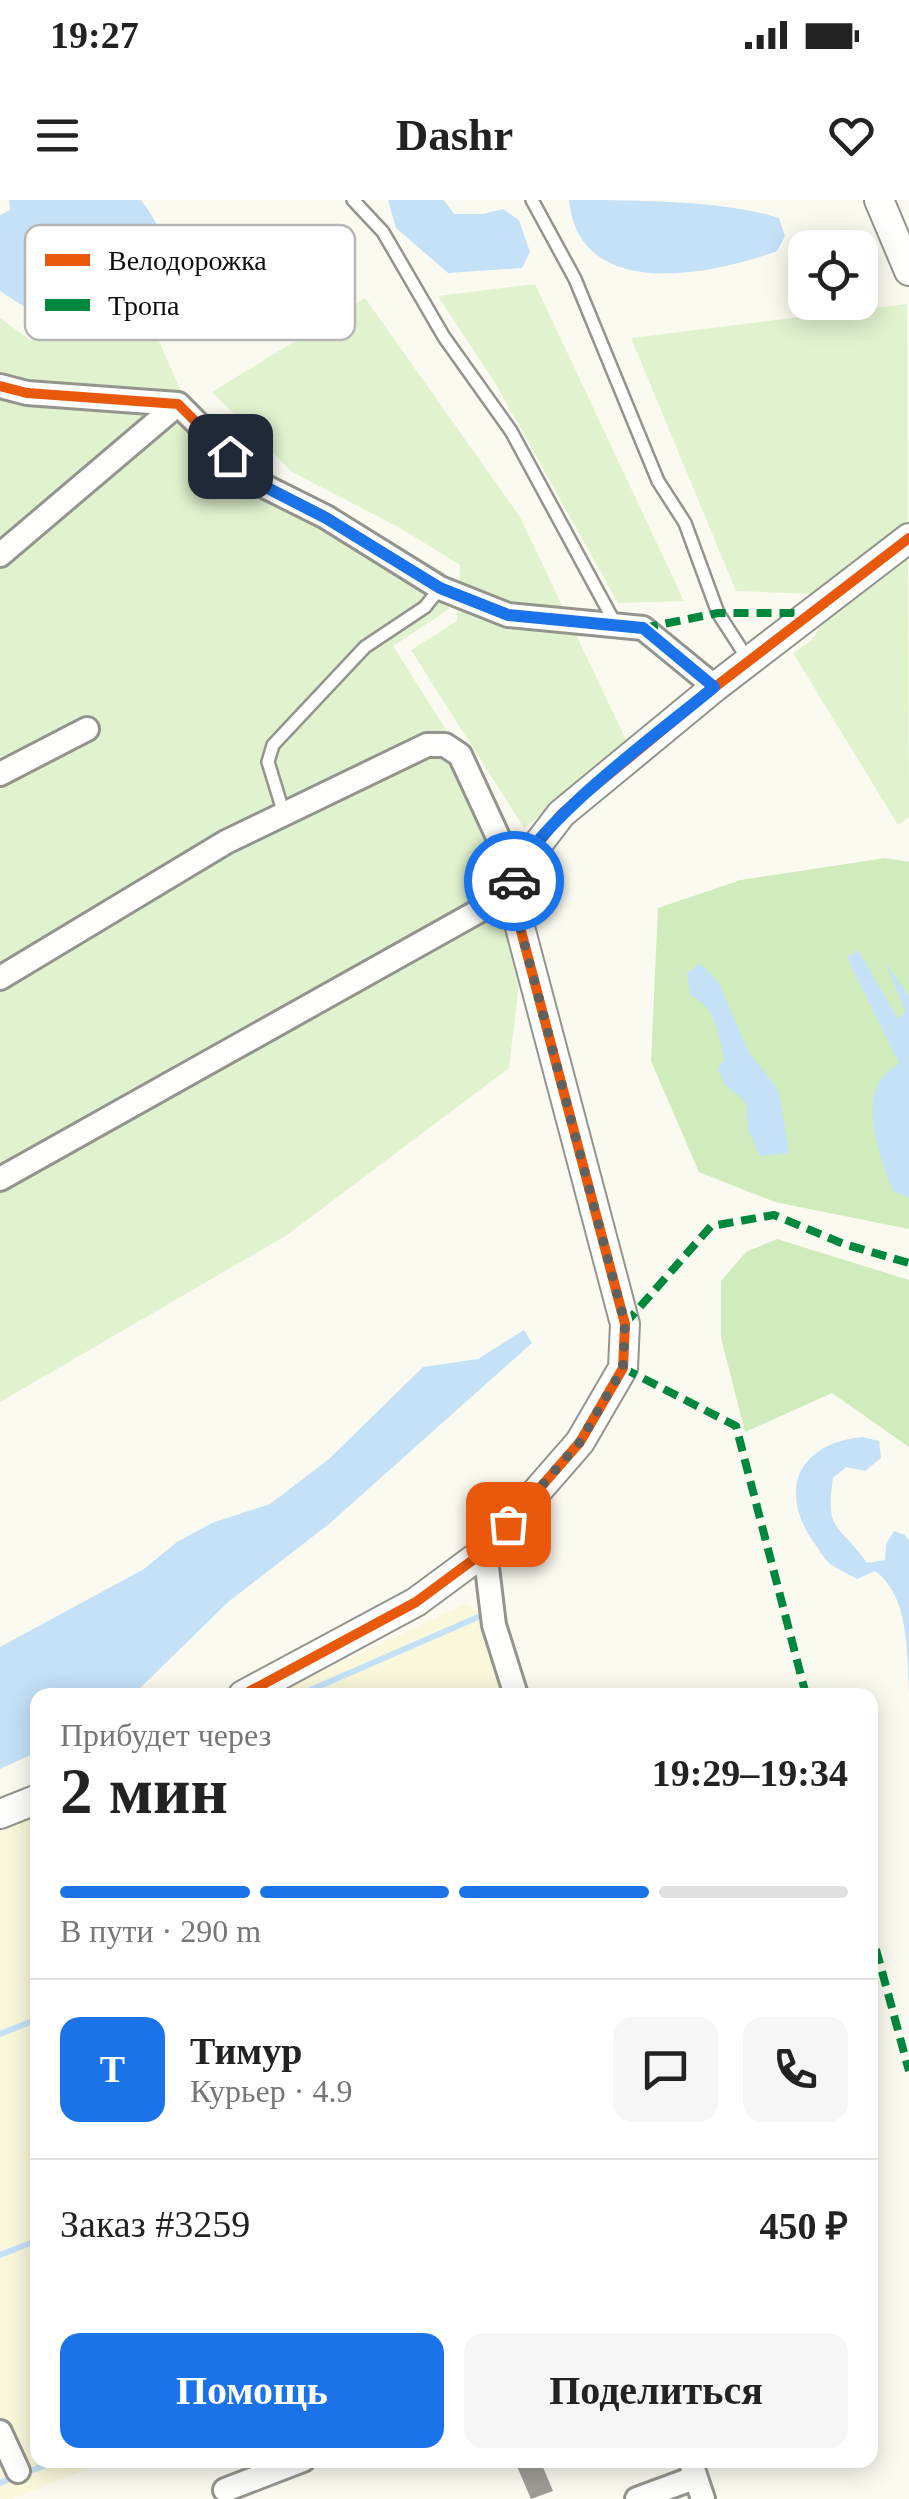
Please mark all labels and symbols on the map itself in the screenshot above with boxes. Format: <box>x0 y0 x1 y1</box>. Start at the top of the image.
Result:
legend <box>25 225 355 340</box>
text: Велодорожка <box>108 245 267 276</box>
text: Тропа <box>108 290 180 321</box>
pin <box>188 414 273 499</box>
courier <box>464 831 564 931</box>
pin <box>466 1482 551 1567</box>

